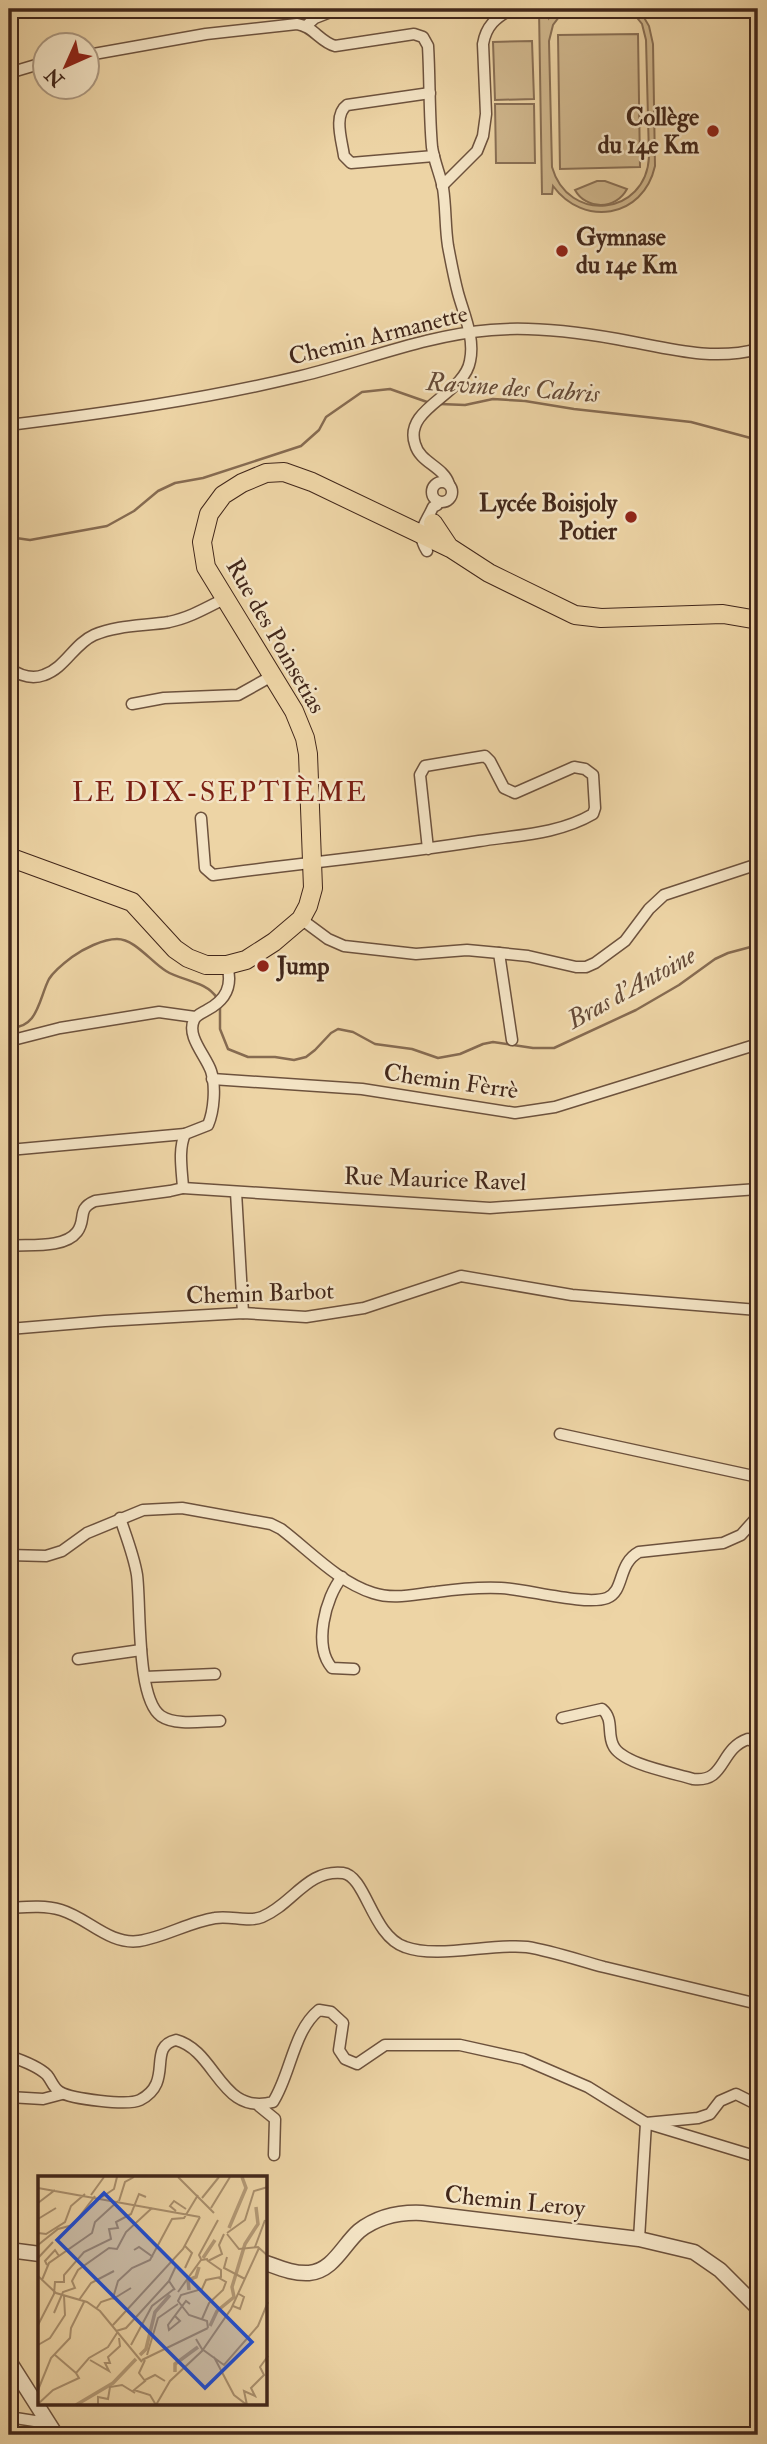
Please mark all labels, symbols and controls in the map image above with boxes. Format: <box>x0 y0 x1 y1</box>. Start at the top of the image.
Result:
north arrow <box>32 32 102 102</box>
text: N <box>39 62 70 93</box>
place label: Collège du 14e Km <box>598 102 699 161</box>
marker: Collège du 14e Km <box>705 123 721 139</box>
place label: Gymnase du 14e Km <box>576 222 678 281</box>
marker: Gymnase du 14e Km <box>554 243 570 259</box>
street label: Chemin Armanette <box>285 298 471 373</box>
water label: Ravine des Cabris <box>424 366 601 410</box>
place label: Lycée Boisjoly Potier <box>479 488 618 547</box>
marker: Lycée Boisjoly Potier <box>623 509 639 525</box>
street label: Rue des Poinsetias <box>219 553 332 719</box>
district label: LE DIX-SEPTIÈME <box>72 775 368 810</box>
water label: Bras d'Antoine <box>560 939 702 1037</box>
place label: Jump <box>276 951 329 982</box>
marker: Jump <box>255 958 271 974</box>
street label: Chemin Fèrrè <box>382 1057 520 1106</box>
street label: Rue Maurice Ravel <box>343 1161 527 1198</box>
street label: Chemin Barbot <box>185 1275 335 1312</box>
inset map <box>38 2176 268 2406</box>
street label: Chemin Leroy <box>443 2179 587 2224</box>

